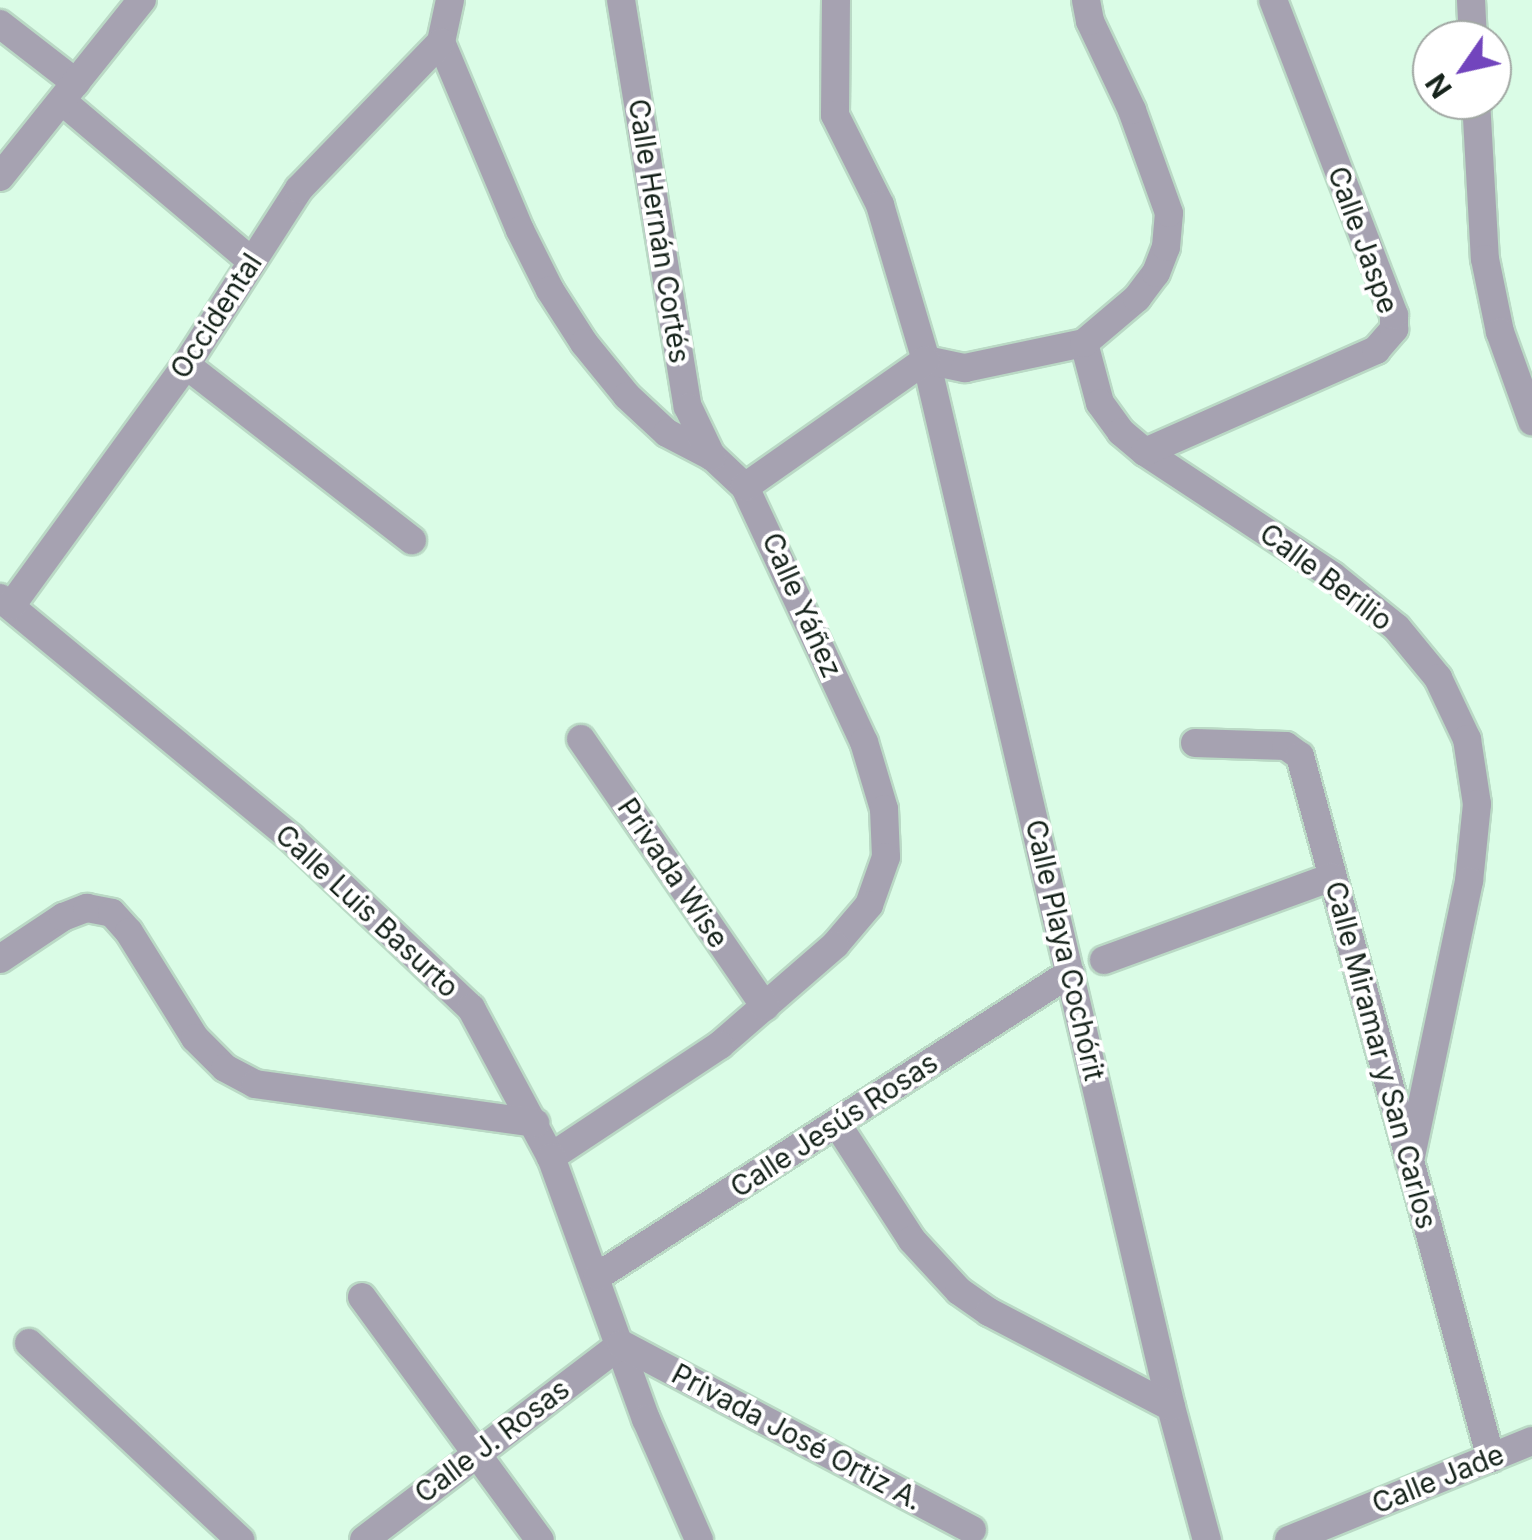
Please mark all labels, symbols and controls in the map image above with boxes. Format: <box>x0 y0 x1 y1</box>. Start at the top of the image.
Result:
north arrow <box>1412 20 1512 120</box>
text: N <box>1419 67 1459 104</box>
street label: Calle Hernán Cortés <box>622 97 696 365</box>
street label: Calle Jaspe <box>1321 162 1405 318</box>
street label: Occidental <box>163 247 269 385</box>
street label: Calle Berilio <box>1253 516 1399 638</box>
street label: Calle Yáñez <box>755 528 849 682</box>
street label: Privada Wise <box>611 792 735 954</box>
street label: Calle Playa Cochórit <box>1019 816 1111 1084</box>
street label: Calle Luis Basurto <box>269 818 465 1004</box>
street label: Calle Miramar y San Carlos <box>1318 878 1444 1232</box>
street label: Calle Jesús Rosas <box>724 1046 944 1204</box>
street label: Privada José Ortiz A. <box>666 1357 928 1517</box>
street label: Calle J. Rosas <box>408 1372 576 1510</box>
street label: Calle Jade <box>1367 1437 1509 1521</box>

